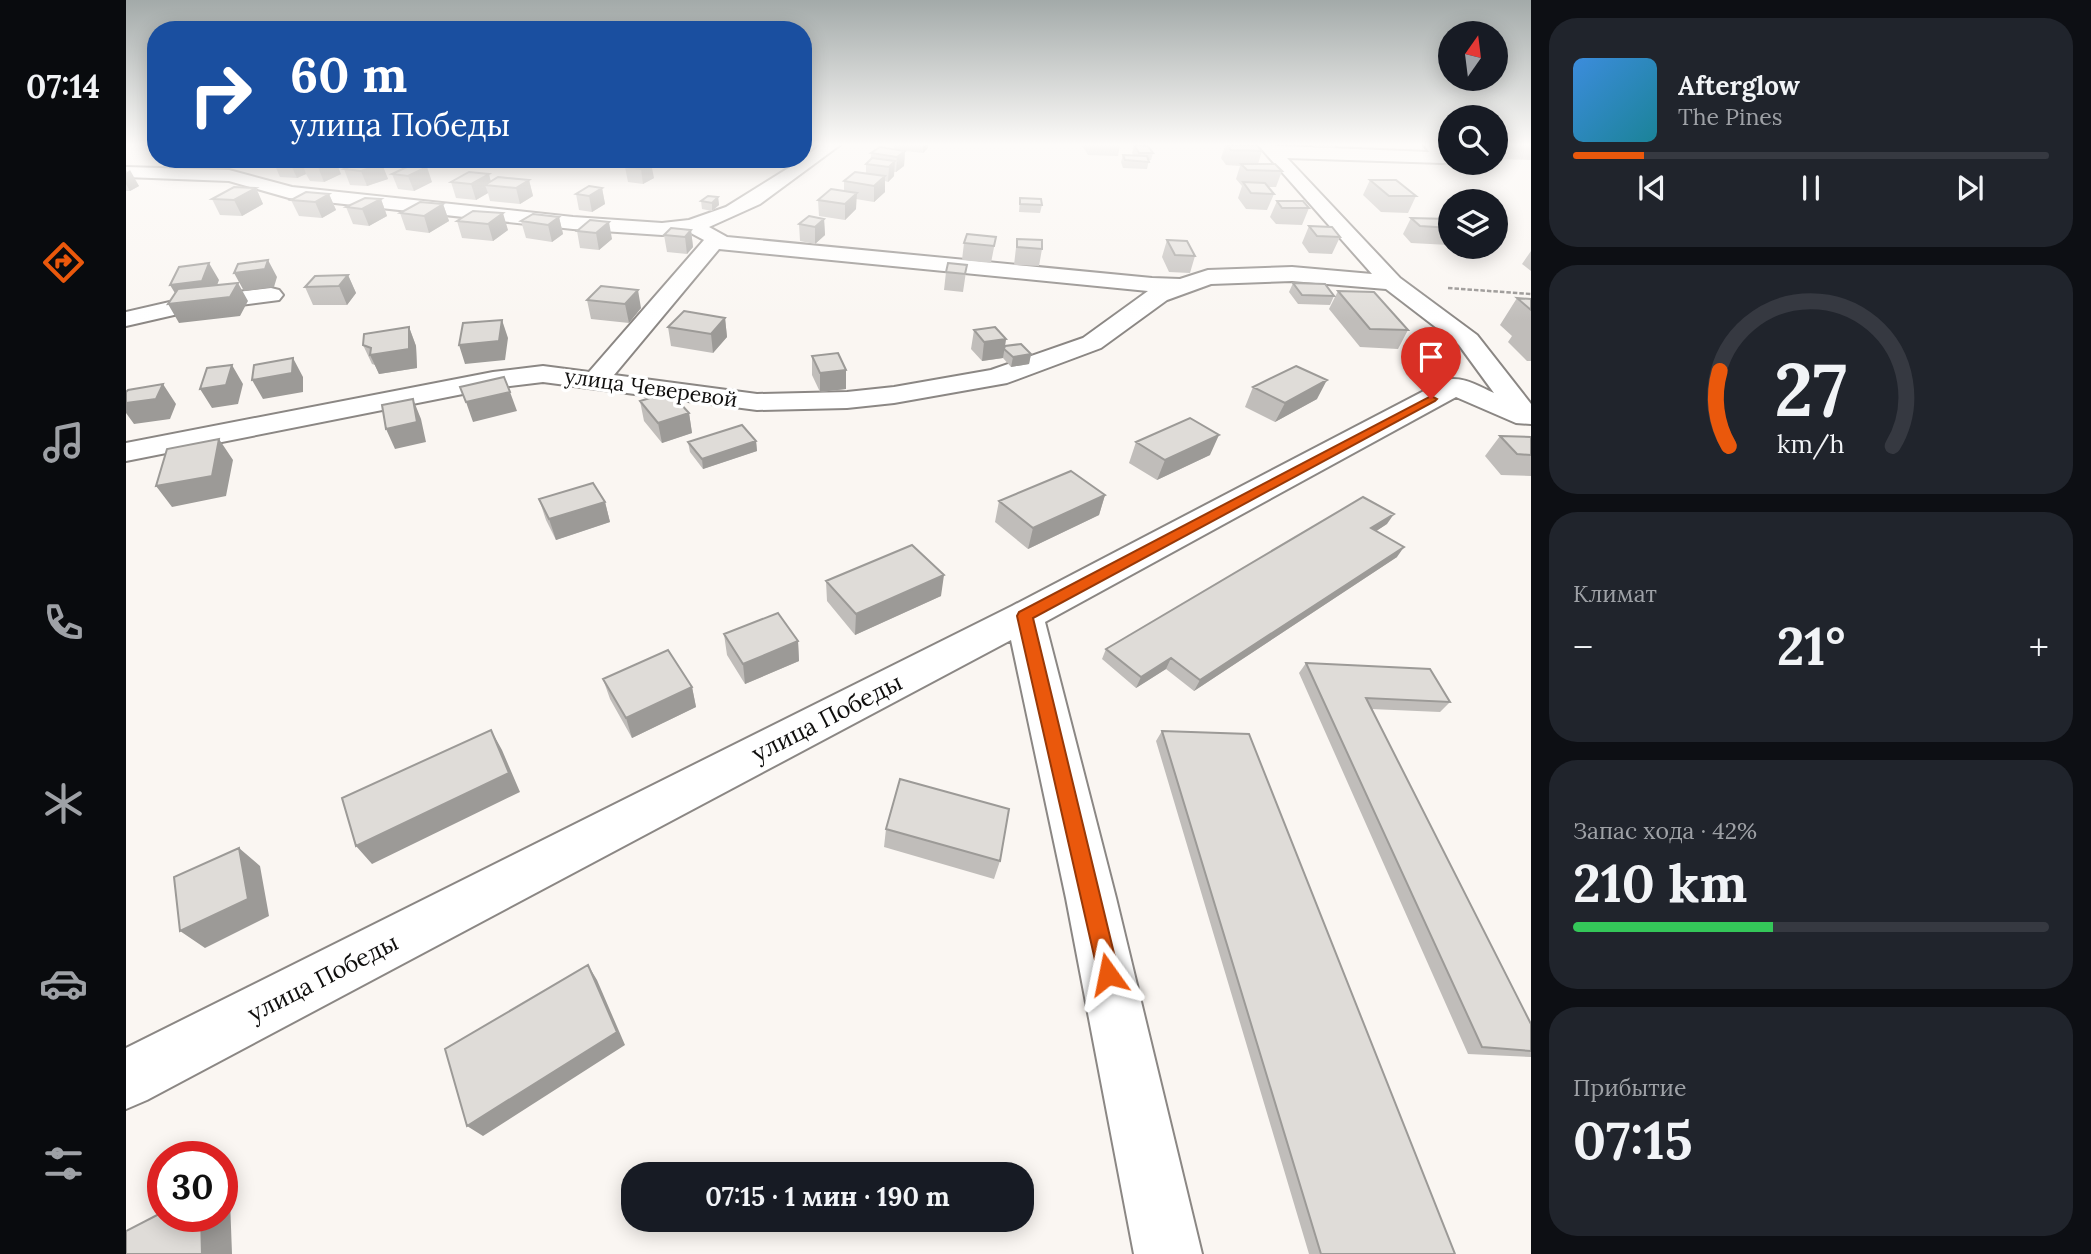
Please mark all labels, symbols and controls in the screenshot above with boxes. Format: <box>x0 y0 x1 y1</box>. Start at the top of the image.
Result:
north arrow <box>1438 21 1508 91</box>
map controls <box>1438 21 1508 259</box>
text: 60 m <box>290 43 407 105</box>
icon: right <box>175 49 266 140</box>
text: 07:14 <box>26 66 100 107</box>
text: Afterglow <box>1678 69 1800 102</box>
text: The Pines <box>1678 102 1783 131</box>
text: улица Победы <box>290 104 510 145</box>
button: search <box>1438 105 1508 175</box>
icon: previous <box>1633 169 1671 207</box>
icon: pause <box>1792 169 1830 207</box>
icon: next <box>1951 169 1989 207</box>
button: layers <box>1438 189 1508 259</box>
icon: directions <box>39 238 88 287</box>
pin <box>1401 327 1461 399</box>
icon: arrive <box>1412 338 1450 376</box>
text: 27 <box>1775 343 1847 436</box>
street label: улица Чеверевой <box>563 362 739 413</box>
icon: music <box>39 418 88 467</box>
text: km/h <box>1777 428 1845 460</box>
text: Климат <box>1573 579 1657 608</box>
icon: phone <box>39 598 88 647</box>
text: 21° <box>1777 613 1845 679</box>
text: − <box>1573 623 1593 671</box>
text: + <box>2029 623 2049 671</box>
street label: улица Победы <box>746 666 907 769</box>
icon: climate <box>39 779 88 828</box>
text: Запас хода · 42% <box>1573 816 1757 845</box>
text: 210 km <box>1573 850 1747 916</box>
street label: улица Победы <box>242 926 403 1029</box>
position arrow <box>1071 937 1145 1011</box>
icon: car <box>39 959 88 1008</box>
text: Прибытие <box>1573 1073 1687 1102</box>
text: 07:15 <box>1573 1107 1693 1173</box>
icon: filters <box>39 1139 88 1188</box>
speed limit sign: 30 <box>147 1141 238 1232</box>
text: 07:15 · 1 мин · 190 m <box>705 1180 950 1213</box>

